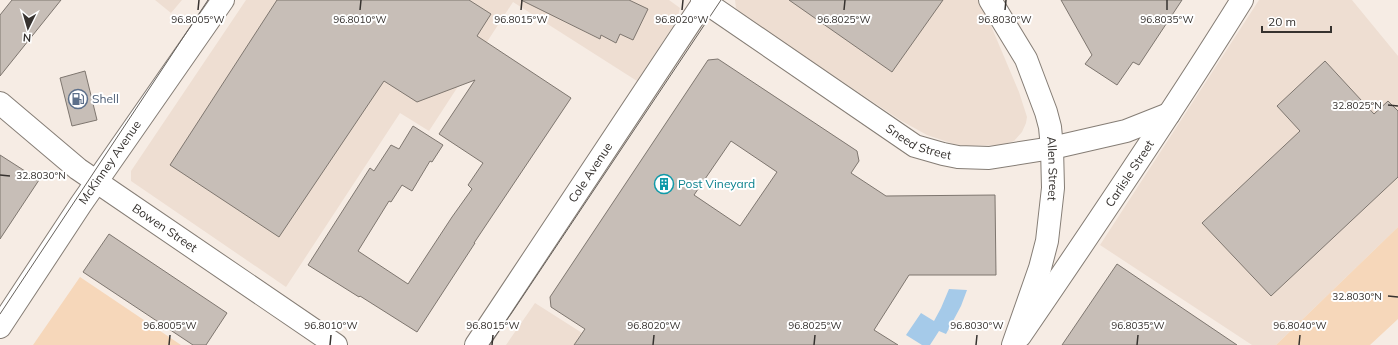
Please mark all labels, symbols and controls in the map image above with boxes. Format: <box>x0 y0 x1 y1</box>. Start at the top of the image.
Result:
north arrow <box>8 8 48 48</box>
scale bar <box>1262 8 1331 34</box>
text: 96.8005°W <box>171 13 225 26</box>
text: 96.8010°W <box>333 13 387 26</box>
text: 96.8015°W <box>494 13 548 26</box>
text: 96.8020°W <box>655 13 709 26</box>
text: 96.8025°W <box>817 13 871 26</box>
text: 96.8030°W <box>978 13 1032 26</box>
text: 96.8035°W <box>1140 13 1194 26</box>
text: 20 m <box>1268 14 1296 29</box>
text: N <box>22 31 32 45</box>
fuel station icon: Shell <box>67 88 89 110</box>
place label: Shell <box>92 91 119 106</box>
text: 32.8025°N <box>1332 99 1382 112</box>
street label: McKinney Avenue <box>75 117 144 207</box>
street label: Sneed Street <box>883 120 953 162</box>
street label: Allen Street <box>1044 136 1061 202</box>
street label: Carlisle Street <box>1102 137 1157 210</box>
street label: Cole Avenue <box>565 139 615 205</box>
text: 32.8030°N <box>16 169 66 182</box>
building icon: Post Vineyard <box>653 173 675 195</box>
place label: Post Vineyard <box>678 176 755 191</box>
street label: Bowen Street <box>130 200 200 255</box>
text: 32.8030°N <box>1332 290 1382 303</box>
text: 96.8005°W <box>143 319 197 332</box>
text: 96.8010°W <box>304 319 358 332</box>
text: 96.8015°W <box>466 319 520 332</box>
text: 96.8020°W <box>627 319 681 332</box>
text: 96.8025°W <box>788 319 842 332</box>
text: 96.8030°W <box>950 319 1004 332</box>
text: 96.8035°W <box>1111 319 1165 332</box>
text: 96.8040°W <box>1273 319 1327 332</box>

